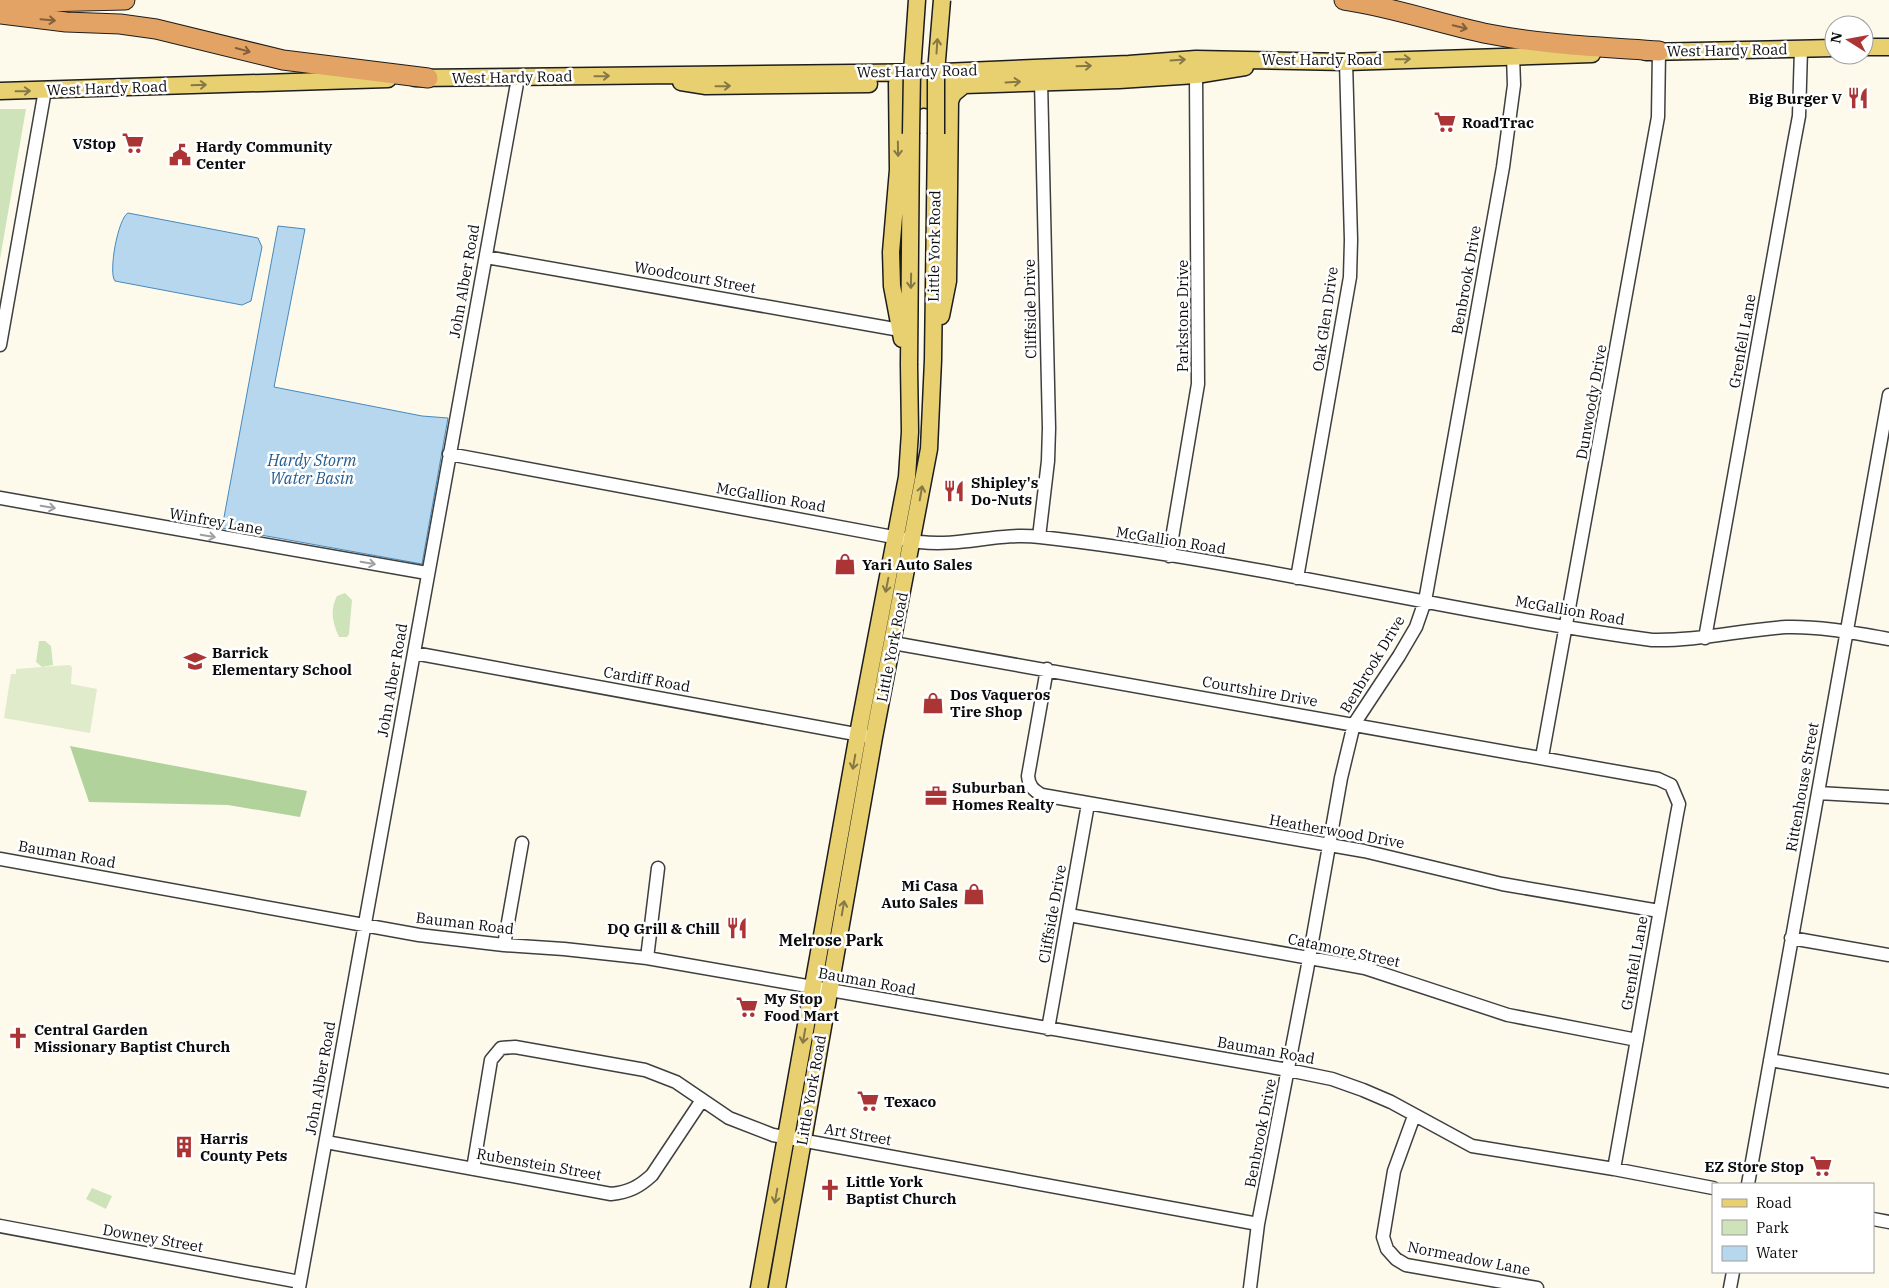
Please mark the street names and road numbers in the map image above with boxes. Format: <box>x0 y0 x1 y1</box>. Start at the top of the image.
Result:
street label: West Hardy Road <box>1666 39 1788 61</box>
street label: West Hardy Road <box>1262 50 1382 69</box>
street label: West Hardy Road <box>856 60 978 82</box>
street label: West Hardy Road <box>451 66 573 88</box>
street label: West Hardy Road <box>46 76 168 100</box>
street label: Little York Road <box>924 190 944 302</box>
street label: John Alber Road <box>445 223 483 339</box>
street label: Benbrook Drive <box>1447 224 1485 336</box>
street label: Woodcourt Street <box>633 257 757 297</box>
street label: Cliffside Drive <box>1020 259 1040 359</box>
street label: Parkstone Drive <box>1173 260 1192 372</box>
street label: Oak Glen Drive <box>1308 265 1342 373</box>
street label: Grenfell Lane <box>1724 292 1760 390</box>
street label: Dunwoody Drive <box>1572 343 1610 461</box>
street label: McGallion Road <box>715 478 827 516</box>
street label: Winfrey Lane <box>168 503 264 539</box>
street label: McGallion Road <box>1115 522 1227 558</box>
street label: Little York Road <box>872 590 912 704</box>
street label: McGallion Road <box>1514 591 1626 629</box>
street label: Benbrook Drive <box>1335 612 1409 716</box>
street label: John Alber Road <box>373 622 411 738</box>
street label: Cardiff Road <box>602 662 692 696</box>
street label: Courtshire Drive <box>1201 671 1319 711</box>
street label: Rittenhouse Street <box>1781 721 1823 853</box>
street label: Heatherwood Drive <box>1268 810 1406 852</box>
street label: Bauman Road <box>17 836 117 872</box>
street label: Cliffside Drive <box>1034 863 1070 965</box>
street label: Bauman Road <box>415 908 515 938</box>
street label: Grenfell Lane <box>1616 914 1652 1012</box>
street label: Catamore Street <box>1286 929 1402 971</box>
street label: Bauman Road <box>817 963 917 999</box>
street label: John Alber Road <box>301 1020 339 1136</box>
street label: Bauman Road <box>1216 1032 1316 1068</box>
street label: Little York Road <box>792 1033 830 1147</box>
street label: Benbrook Drive <box>1240 1077 1280 1189</box>
street label: Art Street <box>823 1119 893 1149</box>
street label: Rubenstein Street <box>475 1144 603 1184</box>
street label: Downey Street <box>101 1220 205 1256</box>
street label: Normeadow Lane <box>1406 1237 1532 1279</box>

